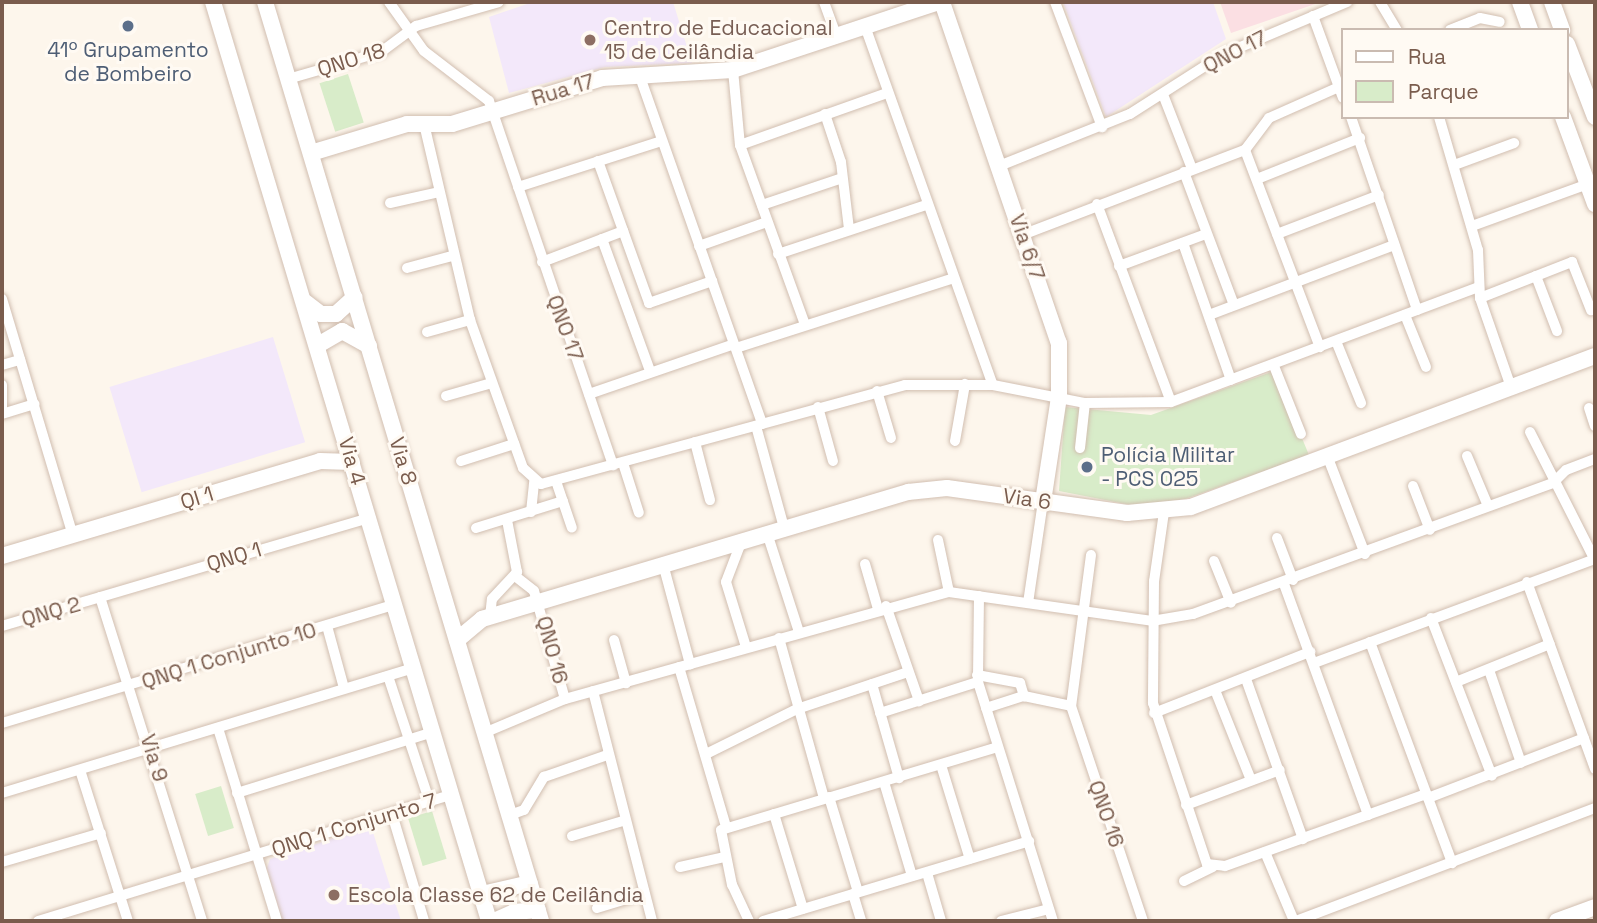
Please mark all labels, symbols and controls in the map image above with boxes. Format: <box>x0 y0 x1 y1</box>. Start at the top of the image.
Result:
place label: Centro de Educacional 15 de Ceilândia <box>604 15 833 65</box>
marker: 41º Grupamento de Bombeiro <box>120 18 136 34</box>
street label: QNO 17 <box>1199 25 1271 79</box>
legend <box>1342 28 1569 119</box>
marker: Centro de Educacional 15 de Ceilândia <box>582 32 598 48</box>
place label: 41º Grupamento de Bombeiro <box>47 37 209 87</box>
street label: QNO 18 <box>314 38 388 82</box>
text: Rua <box>1408 43 1446 70</box>
street label: Rua 17 <box>529 69 597 111</box>
text: Parque <box>1408 78 1479 105</box>
street label: Via 6/7 <box>1004 211 1050 283</box>
street label: QNO 17 <box>542 292 588 364</box>
street label: Via 4 <box>333 434 371 488</box>
street label: Via 8 <box>384 434 422 488</box>
place label: Polícia Militar - PCS 025 <box>1101 442 1235 492</box>
marker: Polícia Militar - PCS 025 <box>1079 459 1095 475</box>
street label: QI 1 <box>177 481 217 515</box>
street label: Via 6 <box>1001 483 1053 515</box>
street label: QNQ 1 <box>203 537 265 577</box>
street label: QNQ 2 <box>19 592 83 632</box>
street label: QNO 16 <box>531 613 573 687</box>
street label: QNQ 1 Conjunto 10 <box>139 617 319 695</box>
street label: Via 9 <box>135 731 173 785</box>
street label: QNO 16 <box>1083 777 1129 851</box>
street label: QNQ 1 Conjunto 7 <box>269 788 439 862</box>
place label: Escola Classe 62 de Ceilândia <box>348 882 644 908</box>
marker: Escola Classe 62 de Ceilândia <box>326 887 342 903</box>

